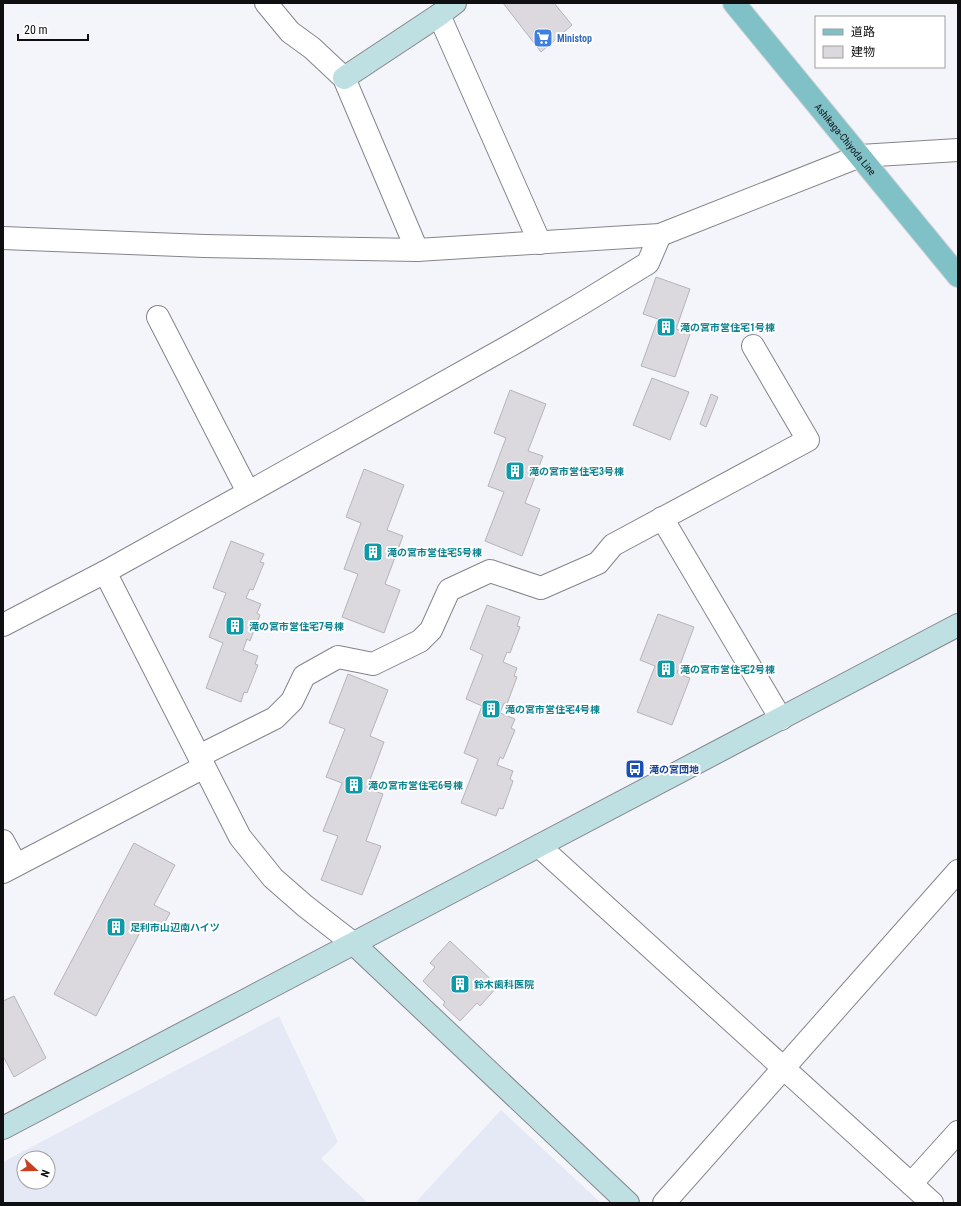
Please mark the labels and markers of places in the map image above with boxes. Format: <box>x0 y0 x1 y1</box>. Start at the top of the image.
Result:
supermarket icon: Ministop <box>532 27 554 49</box>
place label: Ministop <box>557 33 592 44</box>
building icon: 滝の宮市営住宅1号棟 <box>655 316 677 338</box>
place label: 滝の宮市営住宅1号棟 <box>680 322 775 333</box>
building icon: 滝の宮市営住宅3号棟 <box>504 460 526 482</box>
place label: 滝の宮市営住宅3号棟 <box>529 466 624 477</box>
building icon: 滝の宮市営住宅5号棟 <box>362 541 384 563</box>
place label: 滝の宮市営住宅5号棟 <box>387 547 482 558</box>
building icon: 滝の宮市営住宅7号棟 <box>224 615 246 637</box>
place label: 滝の宮市営住宅7号棟 <box>249 621 344 632</box>
building icon: 滝の宮市営住宅2号棟 <box>655 658 677 680</box>
place label: 滝の宮市営住宅2号棟 <box>680 664 775 675</box>
building icon: 滝の宮市営住宅4号棟 <box>480 698 502 720</box>
place label: 滝の宮市営住宅4号棟 <box>505 704 600 715</box>
bus stop icon: 滝の宮団地 <box>624 758 646 780</box>
place label: 滝の宮団地 <box>649 764 699 775</box>
building icon: 滝の宮市営住宅6号棟 <box>343 774 365 796</box>
place label: 滝の宮市営住宅6号棟 <box>368 780 463 791</box>
building icon: 足利市山辺南ハイツ <box>105 916 127 938</box>
place label: 足利市山辺南ハイツ <box>130 922 220 933</box>
building icon: 鈴木歯科医院 <box>449 973 471 995</box>
place label: 鈴木歯科医院 <box>474 979 534 990</box>

